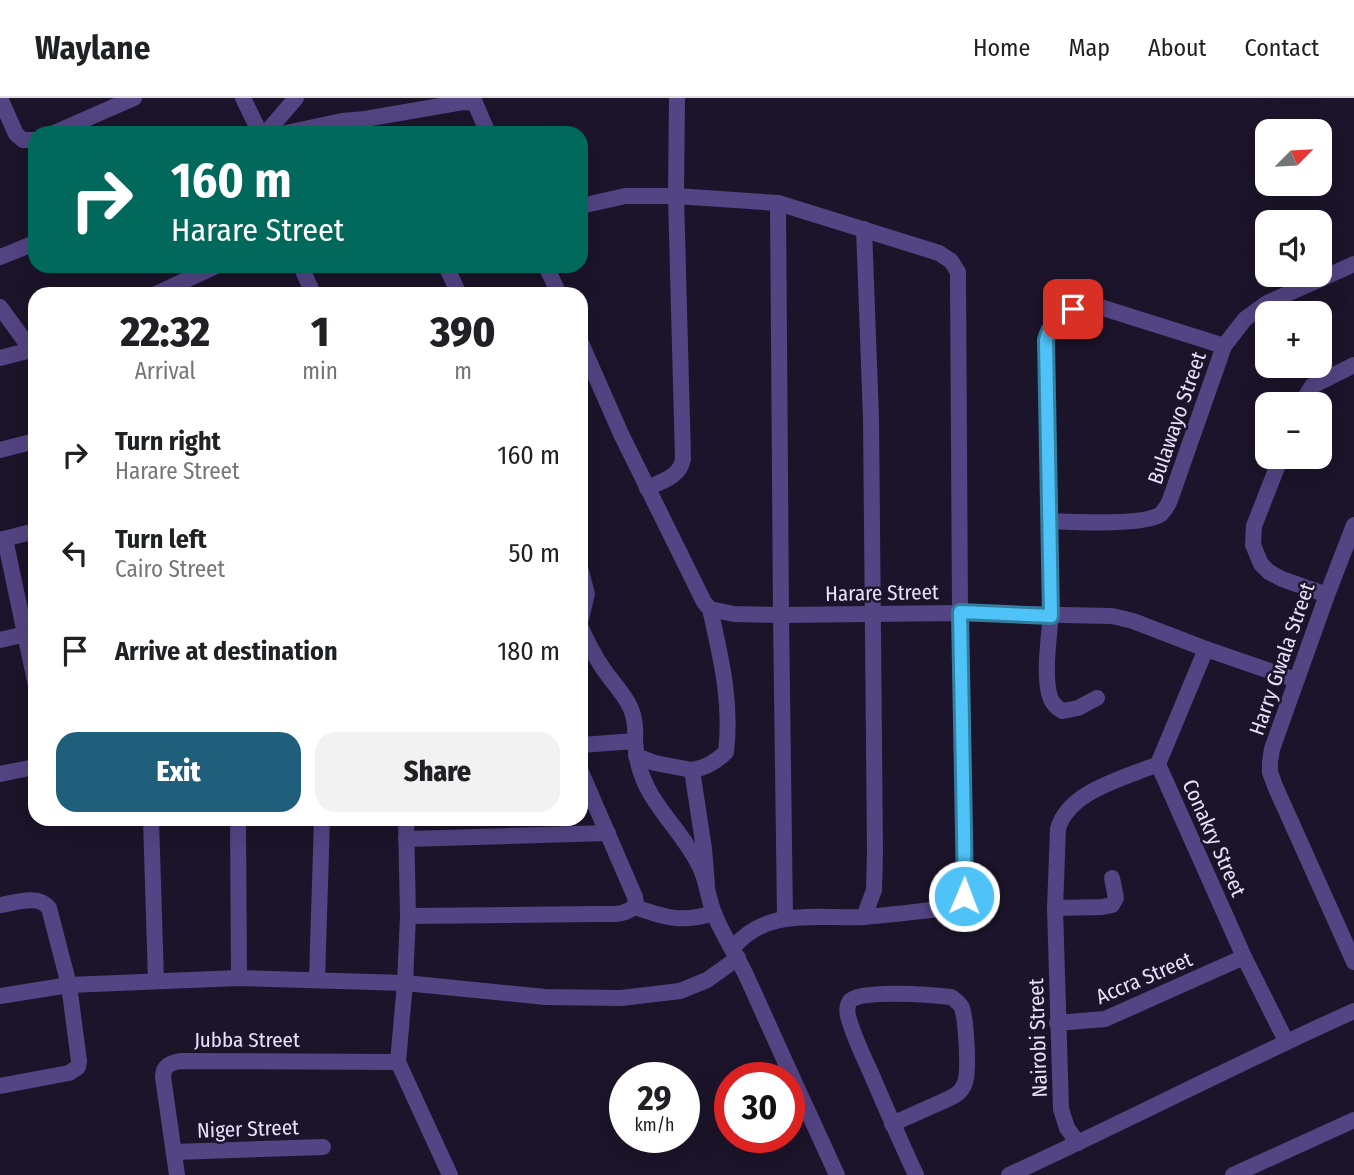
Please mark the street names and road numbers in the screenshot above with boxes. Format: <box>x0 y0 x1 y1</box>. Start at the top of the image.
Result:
street label: Bulawayo Street <box>1142 348 1212 488</box>
street label: Harare Street <box>825 579 939 607</box>
street label: Harry Gwala Street <box>1244 579 1320 739</box>
street label: Conakry Street <box>1177 775 1251 901</box>
street label: Accra Street <box>1092 946 1196 1010</box>
street label: Nairobi Street <box>1023 978 1053 1098</box>
street label: Jubba Street <box>194 1027 300 1053</box>
street label: Niger Street <box>197 1114 299 1144</box>

